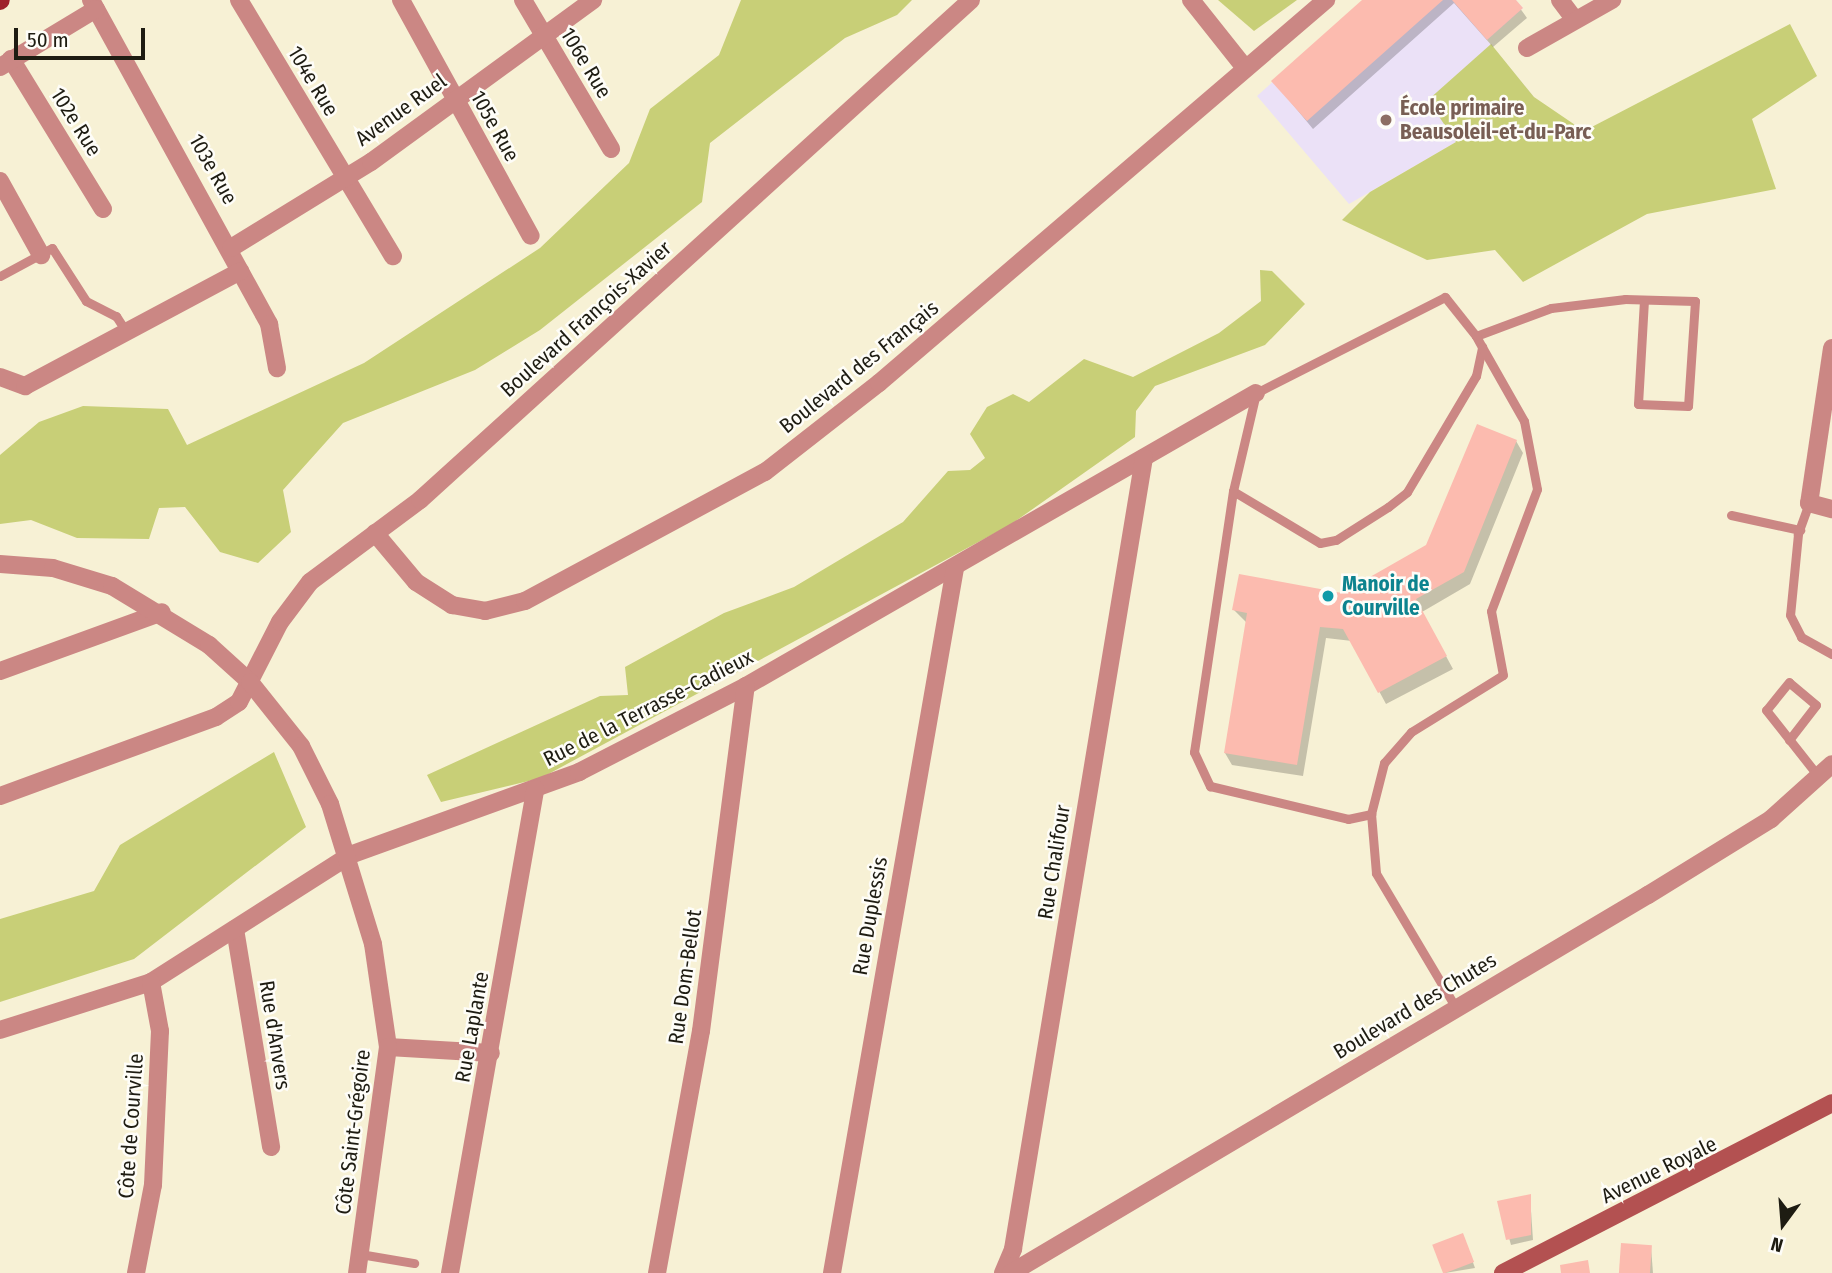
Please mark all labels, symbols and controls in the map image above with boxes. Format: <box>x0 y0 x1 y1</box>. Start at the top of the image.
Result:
scale bar <box>18 14 149 58</box>
street label: 106e Rue <box>555 23 617 103</box>
text: 50 m <box>27 27 69 53</box>
street label: 104e Rue <box>282 41 344 121</box>
street label: Avenue Ruel <box>351 69 451 151</box>
street label: 102e Rue <box>45 83 107 161</box>
street label: 105e Rue <box>465 86 525 166</box>
place label: École primaire Beausoleil-et-du-Parc <box>1400 95 1591 145</box>
marker: École primaire Beausoleil-et-du-Parc <box>1378 112 1394 128</box>
street label: 103e Rue <box>183 129 243 209</box>
street label: Boulevard François-Xavier <box>495 236 677 402</box>
street label: Boulevard des Français <box>775 295 943 439</box>
place label: Manoir de Courville <box>1342 571 1429 621</box>
marker: Manoir de Courville <box>1320 588 1336 604</box>
street label: Rue de la Terrasse-Cadieux <box>539 644 757 772</box>
street label: Rue Chalifour <box>1033 803 1075 921</box>
street label: Rue Duplessis <box>847 855 893 977</box>
street label: Rue Dom-Bellot <box>663 908 707 1046</box>
street label: Boulevard des Chutes <box>1329 947 1501 1065</box>
street label: Rue Laplante <box>450 970 494 1084</box>
street label: Rue d'Anvers <box>254 979 296 1091</box>
street label: Côte Saint-Grégoire <box>330 1048 376 1216</box>
street label: Côte de Courville <box>113 1053 149 1199</box>
street label: Avenue Royale <box>1597 1131 1721 1209</box>
north arrow <box>1748 1189 1818 1259</box>
text: N <box>1768 1232 1786 1257</box>

